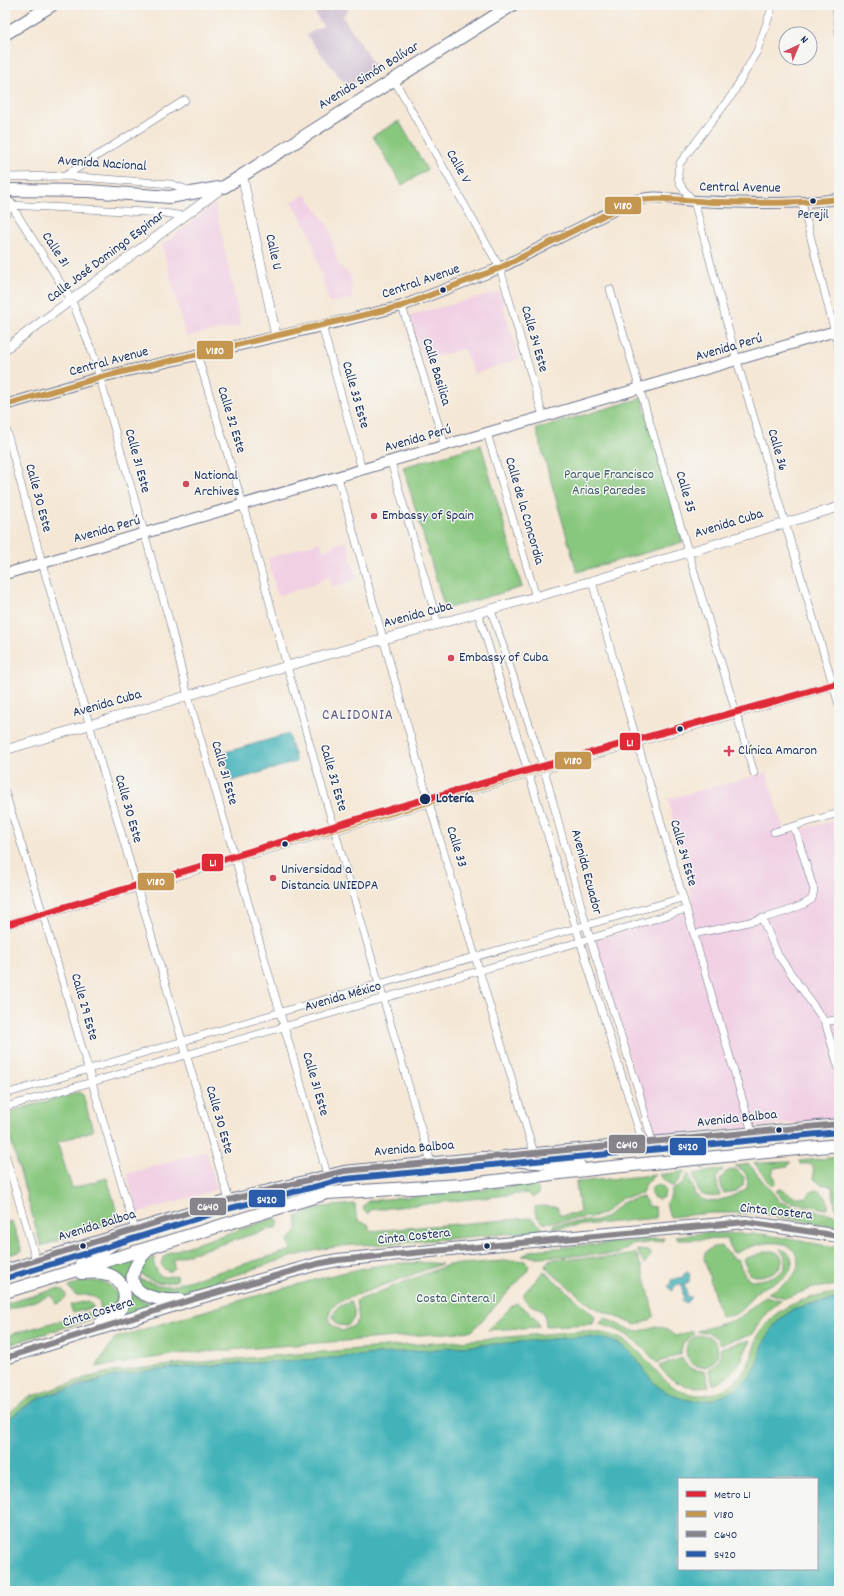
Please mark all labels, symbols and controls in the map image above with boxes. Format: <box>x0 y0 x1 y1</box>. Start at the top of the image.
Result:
north arrow <box>778 26 818 66</box>
text: N <box>796 33 811 48</box>
street label: Avenida Simón Bolívar <box>315 36 424 115</box>
street label: Calle V <box>440 146 476 188</box>
street label: Avenida Nacional <box>57 151 148 177</box>
street label: Central Avenue <box>699 177 781 199</box>
line badge: V180 <box>604 196 642 215</box>
marker: Perejil <box>808 196 818 206</box>
text: V180 <box>614 199 632 215</box>
street label: Calle José Domingo Espinar <box>43 205 170 308</box>
place label: Perejil <box>797 206 829 225</box>
street label: Calle 31 <box>36 228 74 272</box>
street label: Calle U <box>259 232 287 272</box>
street label: Central Avenue <box>379 259 463 305</box>
unlabelled marker <box>438 285 448 295</box>
street label: Calle 34 Este <box>515 303 553 375</box>
street label: Avenida Perú <box>693 329 765 367</box>
street label: Calle Basilica <box>416 336 456 408</box>
line badge: V180 <box>196 340 234 360</box>
street label: Central Avenue <box>67 342 151 382</box>
text: V180 <box>206 344 224 360</box>
street label: Calle 33 Este <box>336 359 374 431</box>
street label: Calle 32 Este <box>211 384 251 456</box>
street label: Avenida Perú <box>382 420 454 458</box>
street label: Calle 31 Este <box>119 427 155 495</box>
street label: Calle 36 <box>762 427 793 473</box>
street label: Calle de la Concordia <box>499 455 549 567</box>
street label: Calle 30 Este <box>19 462 57 534</box>
park label: Parque Francisco Arias Paredes <box>564 465 654 501</box>
place label: National Archives <box>194 466 239 502</box>
street label: Calle 35 <box>670 469 700 515</box>
marker: National Archives <box>181 479 191 489</box>
street label: Avenida Cuba <box>692 504 766 544</box>
place label: Embassy of Spain <box>382 506 474 526</box>
street label: Avenida Perú <box>71 511 143 549</box>
marker: Embassy of Spain <box>369 511 379 521</box>
street label: Avenida Cuba <box>381 596 455 634</box>
place label: Embassy of Cuba <box>459 648 549 668</box>
marker: Embassy of Cuba <box>446 653 456 663</box>
street label: Avenida Cuba <box>70 685 144 723</box>
district label: CALIDONIA <box>322 705 394 727</box>
unlabelled marker <box>675 724 685 734</box>
line badge: L1 <box>619 732 641 751</box>
text: L1 <box>627 736 633 752</box>
street label: Calle 31 Este <box>205 739 243 807</box>
place label: Clínica Amaron <box>738 741 817 761</box>
street label: Calle 32 Este <box>314 742 352 814</box>
marker: Clínica Amaron <box>723 745 735 757</box>
line badge: V180 <box>554 751 592 770</box>
text: V180 <box>564 754 582 770</box>
street label: Calle 30 Este <box>109 773 147 845</box>
place label: Lotería <box>436 789 475 809</box>
marker: Lotería <box>418 792 432 806</box>
street label: Calle 34 Este <box>664 817 702 889</box>
street label: Calle 33 <box>440 824 472 870</box>
street label: Avenida Ecuador <box>565 827 607 918</box>
unlabelled marker <box>280 839 290 849</box>
line badge: L1 <box>201 853 224 872</box>
text: L1 <box>210 856 216 872</box>
place label: Universidad a Distancia UNIEDPA <box>281 860 379 896</box>
line badge: V180 <box>137 872 175 891</box>
marker: Universidad a Distancia UNIEDPA <box>268 873 278 883</box>
text: V180 <box>147 875 165 891</box>
street label: Calle 29 Este <box>65 971 103 1043</box>
street label: Avenida México <box>302 977 384 1017</box>
street label: Calle 31 Este <box>296 1050 334 1118</box>
street label: Calle 30 Este <box>200 1084 238 1156</box>
street label: Avenida Balboa <box>696 1105 778 1133</box>
unlabelled marker <box>774 1125 784 1135</box>
line badge: C640 <box>608 1134 646 1154</box>
street label: Avenida Balboa <box>373 1135 455 1162</box>
line badge: S420 <box>669 1137 707 1156</box>
text: C640 <box>616 1138 638 1154</box>
text: S420 <box>678 1140 698 1156</box>
line badge: S420 <box>248 1189 286 1208</box>
text: S420 <box>257 1193 277 1209</box>
line badge: C640 <box>189 1197 227 1216</box>
street label: Cinta Costera <box>739 1198 814 1226</box>
text: C640 <box>197 1200 219 1216</box>
street label: Avenida Balboa <box>56 1205 139 1247</box>
street label: Cinta Costera <box>377 1223 452 1251</box>
unlabelled marker <box>78 1241 88 1251</box>
unlabelled marker <box>482 1241 492 1251</box>
park label: Costa Cintera 1 <box>416 1289 496 1309</box>
street label: Cinta Costera <box>60 1293 136 1333</box>
legend <box>678 1478 818 1570</box>
text: Metro L1 <box>714 1487 751 1504</box>
text: V180 <box>714 1507 734 1524</box>
text: C640 <box>714 1527 737 1544</box>
text: S420 <box>714 1547 736 1564</box>

